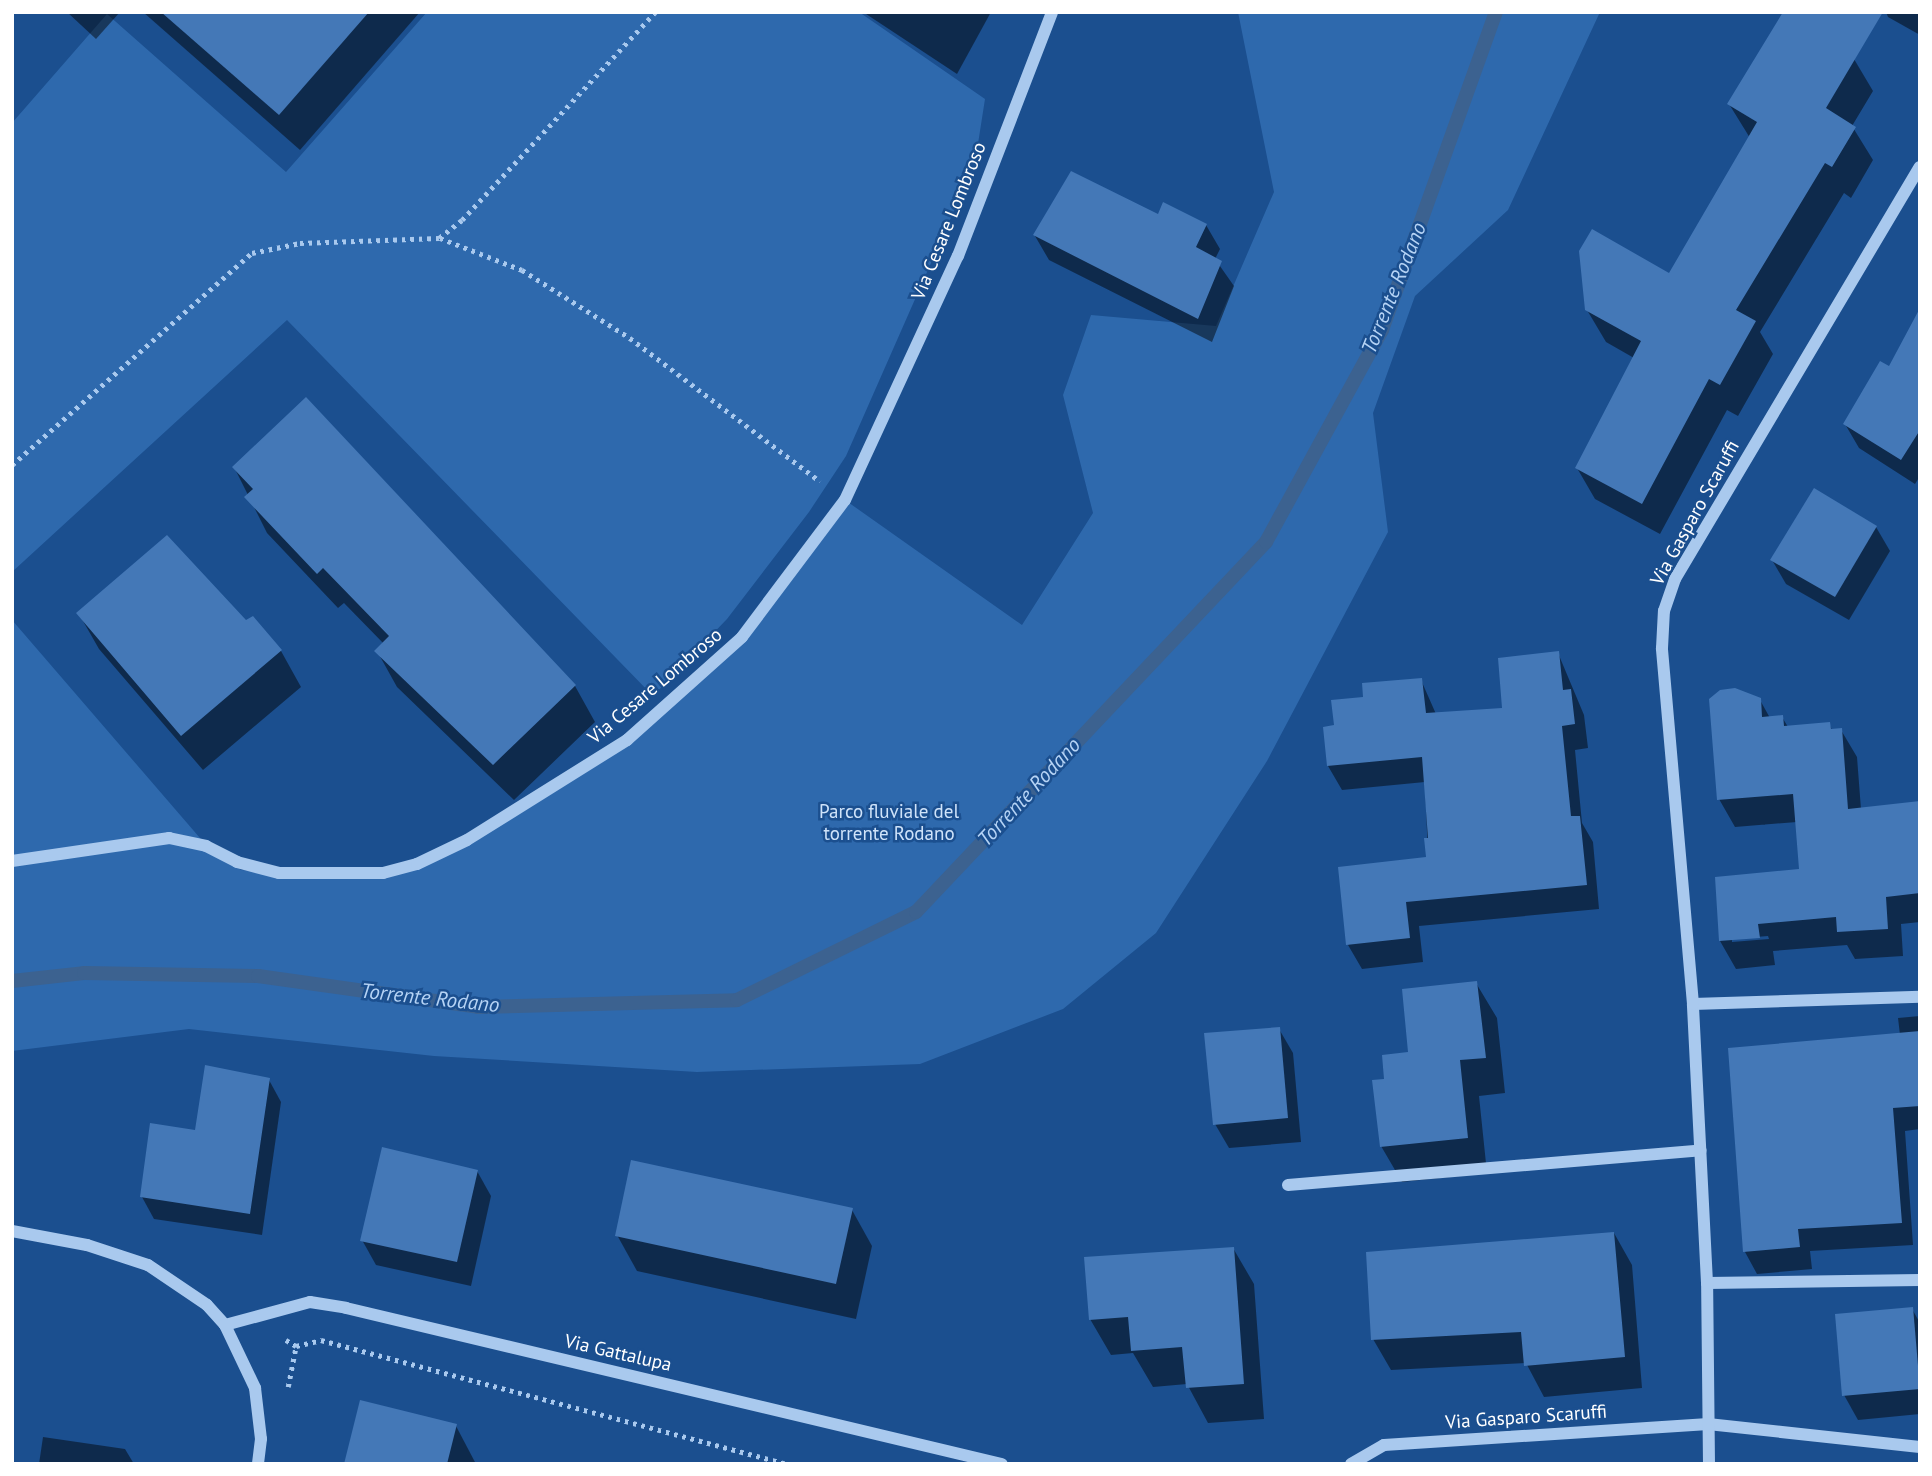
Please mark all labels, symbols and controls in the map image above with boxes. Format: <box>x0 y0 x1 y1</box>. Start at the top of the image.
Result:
street label: Via Cesare Lombroso <box>907 139 991 303</box>
water label: Torrente Rodano <box>1356 219 1432 357</box>
street label: Via Gasparo Scaruffi <box>1646 437 1744 589</box>
street label: Via Cesare Lombroso <box>583 623 727 749</box>
water label: Torrente Rodano <box>972 732 1086 852</box>
park label: Parco fluviale del torrente Rodano <box>819 801 959 845</box>
water label: Torrente Rodano <box>359 978 501 1018</box>
street label: Via Gattalupa <box>562 1330 674 1376</box>
street label: Via Gasparo Scaruffi <box>1444 1400 1608 1434</box>

